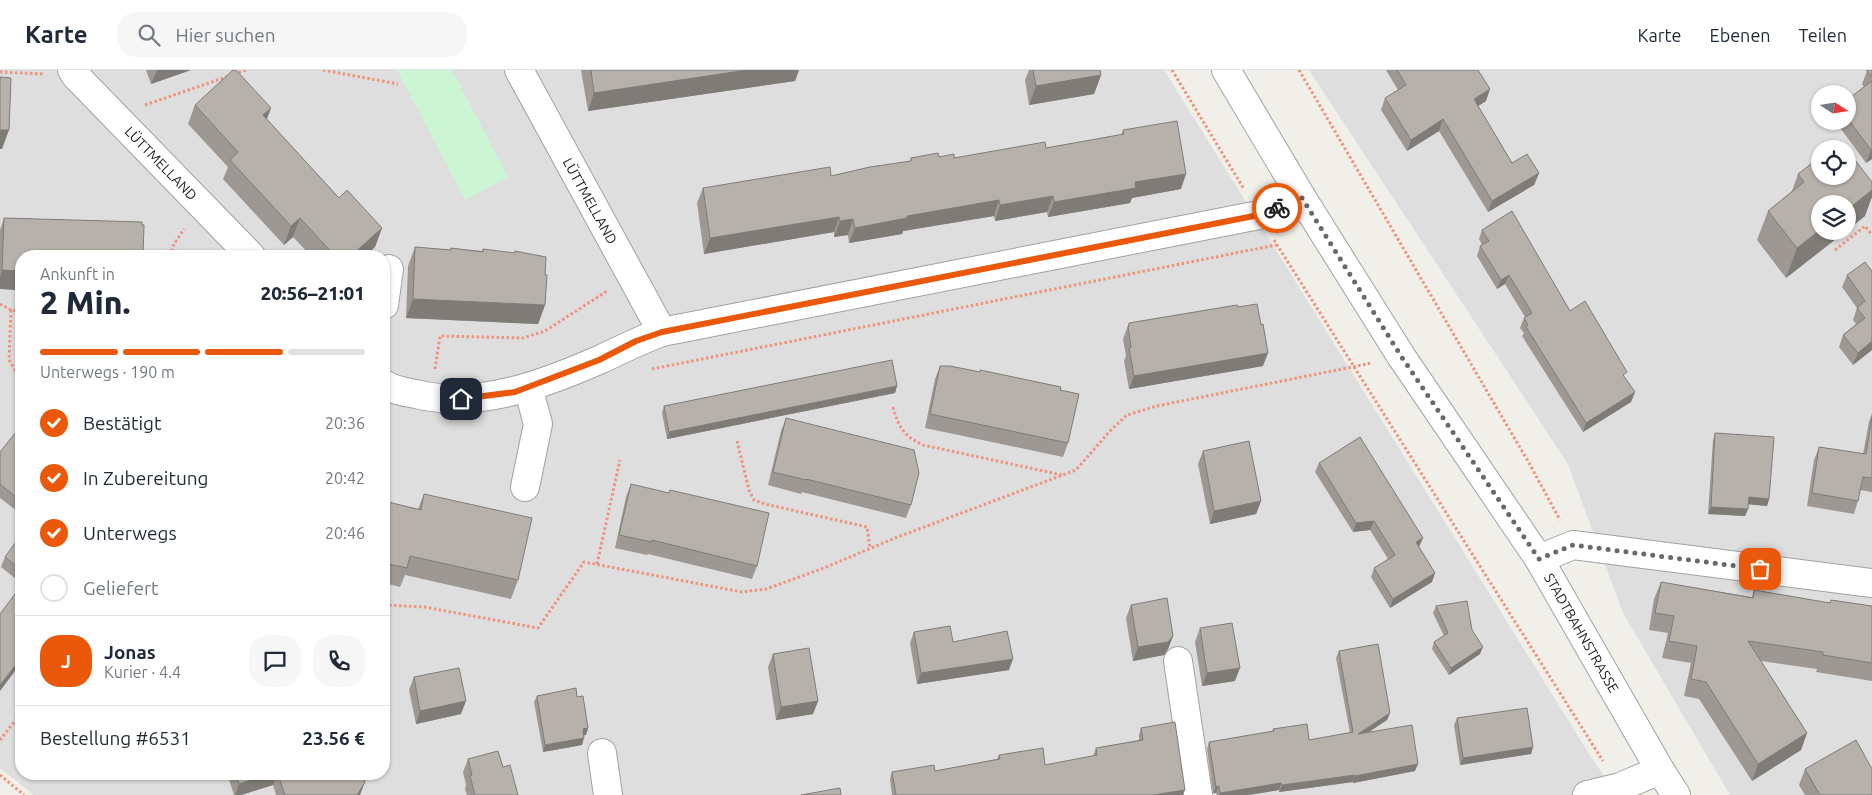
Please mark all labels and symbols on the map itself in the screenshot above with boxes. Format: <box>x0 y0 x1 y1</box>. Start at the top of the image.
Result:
north arrow <box>1811 85 1856 130</box>
street label: LÜTTMELLAND <box>122 123 200 203</box>
street label: LÜTTMELLAND <box>560 155 621 247</box>
courier <box>1252 183 1302 233</box>
pin <box>440 378 482 420</box>
pin <box>1739 548 1781 590</box>
street label: STADTBAHNSTRASSE <box>1541 570 1622 695</box>

